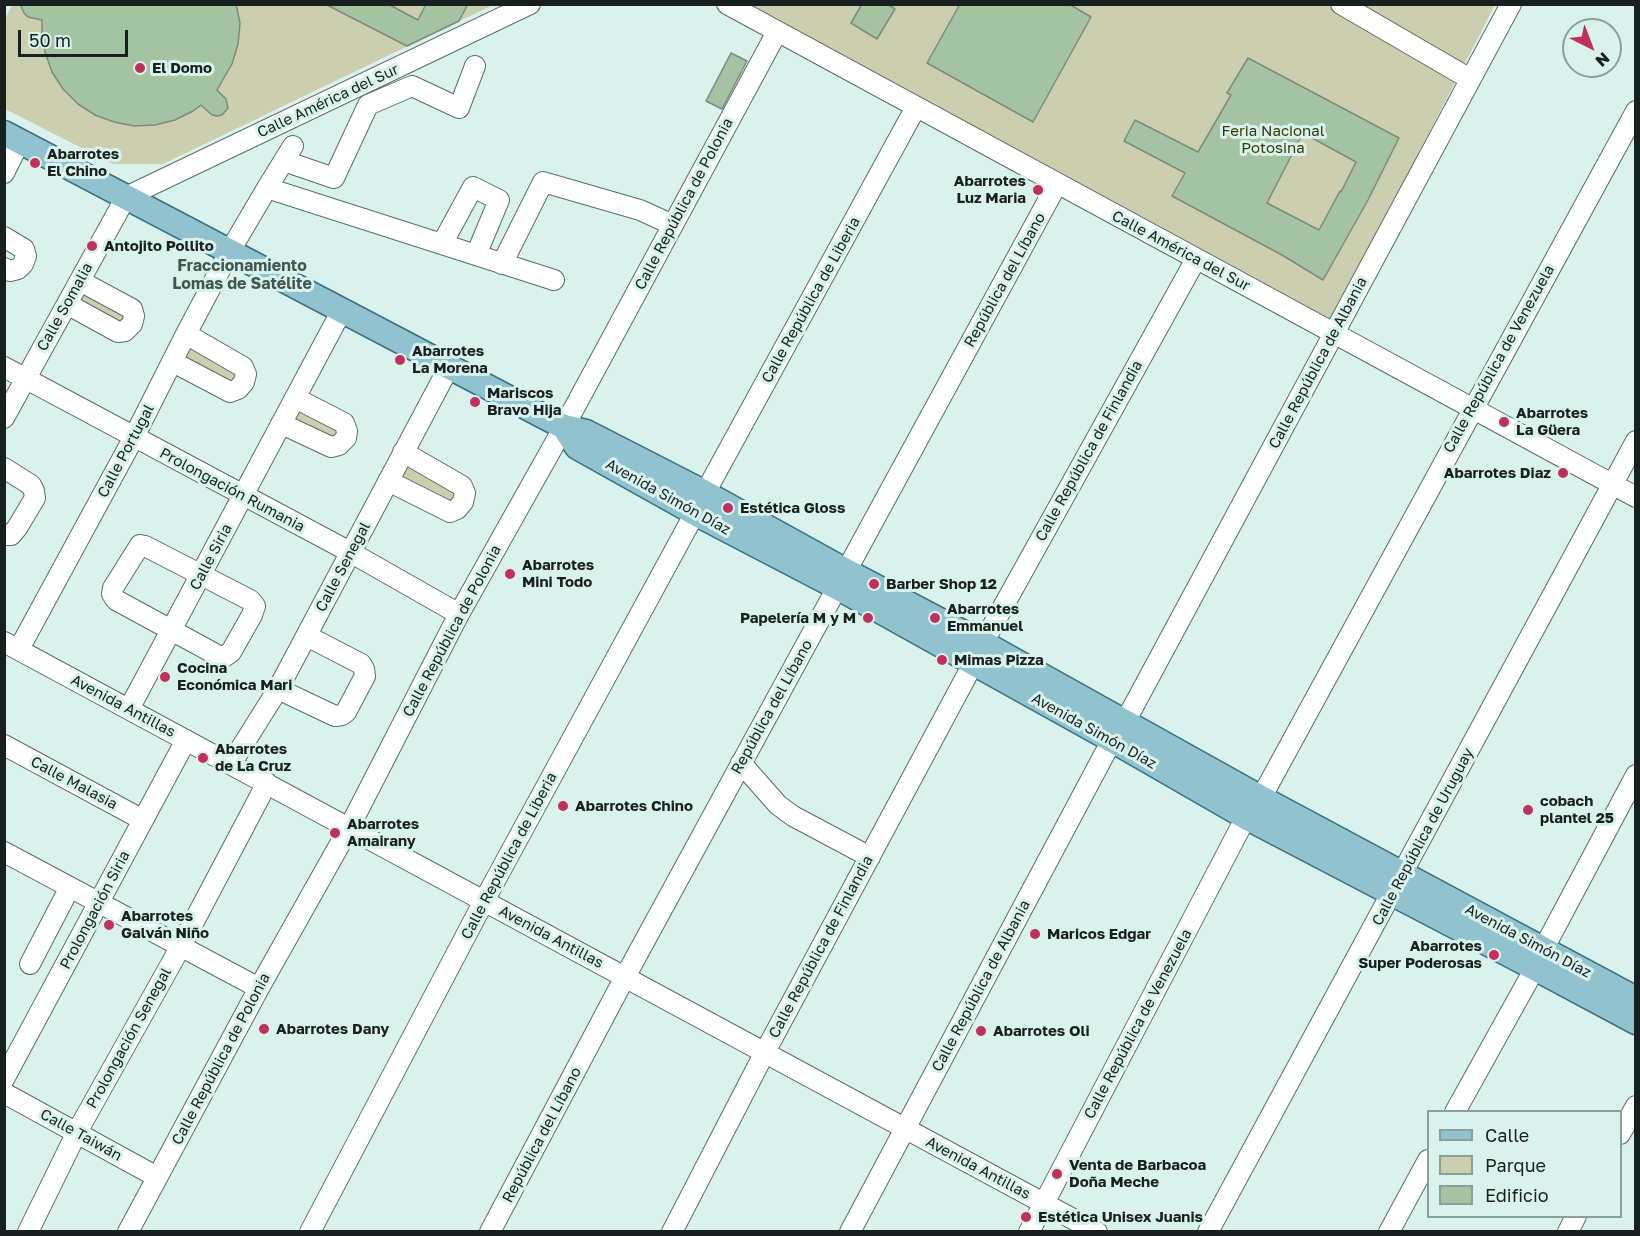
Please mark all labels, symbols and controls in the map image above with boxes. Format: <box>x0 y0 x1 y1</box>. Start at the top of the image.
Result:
scale bar <box>21 18 130 56</box>
north arrow <box>1562 18 1622 78</box>
text: 50 m <box>29 29 71 51</box>
text: N <box>1591 48 1614 71</box>
place label: El Domo <box>152 59 212 77</box>
street label: Calle América del Sur <box>254 60 402 142</box>
marker: El Domo <box>133 61 147 75</box>
street label: Calle República de Polonia <box>631 115 737 293</box>
park label: Feria Nacional Potosina <box>1221 122 1325 157</box>
place label: Abarrotes El Chino <box>47 145 119 180</box>
marker: Abarrotes El Chino <box>28 156 42 170</box>
place label: Abarrotes Luz Maria <box>954 172 1026 207</box>
marker: Abarrotes Luz Maria <box>1031 183 1045 197</box>
street label: Calle América del Sur <box>1109 207 1253 295</box>
street label: República del Líbano <box>961 210 1049 350</box>
street label: Calle República de Liberia <box>758 214 864 386</box>
place label: Antojito Pollito <box>104 237 214 255</box>
marker: Antojito Pollito <box>85 239 99 253</box>
district label: Fraccionamiento Lomas de Satélite <box>172 256 312 294</box>
street label: Calle Somalia <box>33 260 97 354</box>
street label: Calle República de Venezuela <box>1440 262 1558 456</box>
street label: Calle República de Albania <box>1265 274 1371 452</box>
place label: Abarrotes La Morena <box>412 342 488 377</box>
marker: Abarrotes La Morena <box>393 353 407 367</box>
street label: Calle República de Finlandia <box>1032 357 1146 545</box>
place label: Mariscos Bravo Hija <box>487 384 561 419</box>
marker: Mariscos Bravo Hija <box>468 395 482 409</box>
street label: Calle Portugal <box>94 401 158 501</box>
place label: Abarrotes La Güera <box>1516 404 1588 439</box>
marker: Abarrotes La Güera <box>1497 415 1511 429</box>
street label: Prolongación Rumania <box>156 444 308 536</box>
street label: Avenida Simón Díaz <box>602 455 734 539</box>
place label: Abarrotes Diaz <box>1444 464 1551 482</box>
marker: Abarrotes Diaz <box>1556 466 1570 480</box>
place label: Estética Gloss <box>740 499 845 517</box>
marker: Estética Gloss <box>721 501 735 515</box>
street label: Calle Senegal <box>312 519 374 615</box>
street label: Calle Siria <box>186 521 236 593</box>
street label: Calle República de Polonia <box>399 542 505 720</box>
place label: Abarrotes Mini Todo <box>522 556 594 591</box>
marker: Abarrotes Mini Todo <box>503 567 517 581</box>
place label: Barber Shop 12 <box>886 575 997 593</box>
marker: Barber Shop 12 <box>867 577 881 591</box>
place label: Abarrotes Emmanuel <box>947 600 1023 635</box>
place label: Papelería M y M <box>740 609 856 627</box>
marker: Papelería M y M <box>861 611 875 625</box>
marker: Abarrotes Emmanuel <box>928 611 942 625</box>
street label: República del Líbano <box>728 637 816 777</box>
place label: Mimas Pizza <box>954 651 1044 669</box>
marker: Mimas Pizza <box>935 653 949 667</box>
place label: Cocina Económica Mari <box>177 659 292 694</box>
marker: Cocina Económica Mari <box>158 670 172 684</box>
street label: Avenida Antillas <box>68 671 178 741</box>
street label: Avenida Simón Díaz <box>1028 689 1160 773</box>
place label: Abarrotes de La Cruz <box>215 740 291 775</box>
street label: Calle República de Uruguay <box>1368 745 1478 929</box>
marker: Abarrotes de La Cruz <box>196 751 210 765</box>
street label: Calle Malasia <box>28 753 120 813</box>
street label: Calle República de Liberia <box>457 769 561 943</box>
place label: cobach plantel 25 <box>1540 792 1614 827</box>
place label: Abarrotes Chino <box>575 797 693 815</box>
marker: Abarrotes Chino <box>556 799 570 813</box>
marker: cobach plantel 25 <box>1521 803 1535 817</box>
place label: Abarrotes Amairany <box>347 815 419 850</box>
marker: Abarrotes Amairany <box>328 826 342 840</box>
street label: Prolongación Siria <box>56 848 134 972</box>
street label: Calle República de Finlandia <box>765 853 877 1041</box>
street label: Calle República de Albania <box>928 897 1034 1075</box>
street label: Avenida Simón Díaz <box>1462 900 1594 982</box>
street label: Avenida Antillas <box>496 902 606 972</box>
place label: Abarrotes Galván Niño <box>121 907 209 942</box>
marker: Abarrotes Galván Niño <box>102 918 116 932</box>
place label: Maricos Edgar <box>1047 925 1151 943</box>
street label: Calle República de Venezuela <box>1080 926 1196 1122</box>
marker: Maricos Edgar <box>1028 927 1042 941</box>
place label: Abarrotes Super Poderosas <box>1358 937 1482 972</box>
marker: Abarrotes Super Poderosas <box>1487 948 1501 962</box>
street label: Prolongación Senegal <box>83 965 175 1111</box>
street label: Calle República de Polonia <box>168 970 274 1148</box>
place label: Abarrotes Dany <box>276 1020 389 1038</box>
marker: Abarrotes Dany <box>257 1022 271 1036</box>
place label: Abarrotes Oli <box>993 1022 1090 1040</box>
marker: Abarrotes Oli <box>974 1024 988 1038</box>
street label: República del Líbano <box>499 1064 585 1206</box>
street label: Calle Taiwán <box>37 1105 125 1165</box>
legend <box>1427 1110 1622 1218</box>
text: Calle <box>1485 1124 1529 1146</box>
street label: Avenida Antillas <box>923 1133 1033 1203</box>
text: Parque <box>1485 1154 1546 1176</box>
place label: Venta de Barbacoa Doña Meche <box>1069 1156 1206 1191</box>
marker: Venta de Barbacoa Doña Meche <box>1050 1167 1064 1181</box>
text: Edificio <box>1485 1184 1549 1206</box>
place label: Estética Unisex Juanis <box>1038 1208 1203 1226</box>
marker: Estética Unisex Juanis <box>1019 1210 1033 1224</box>

